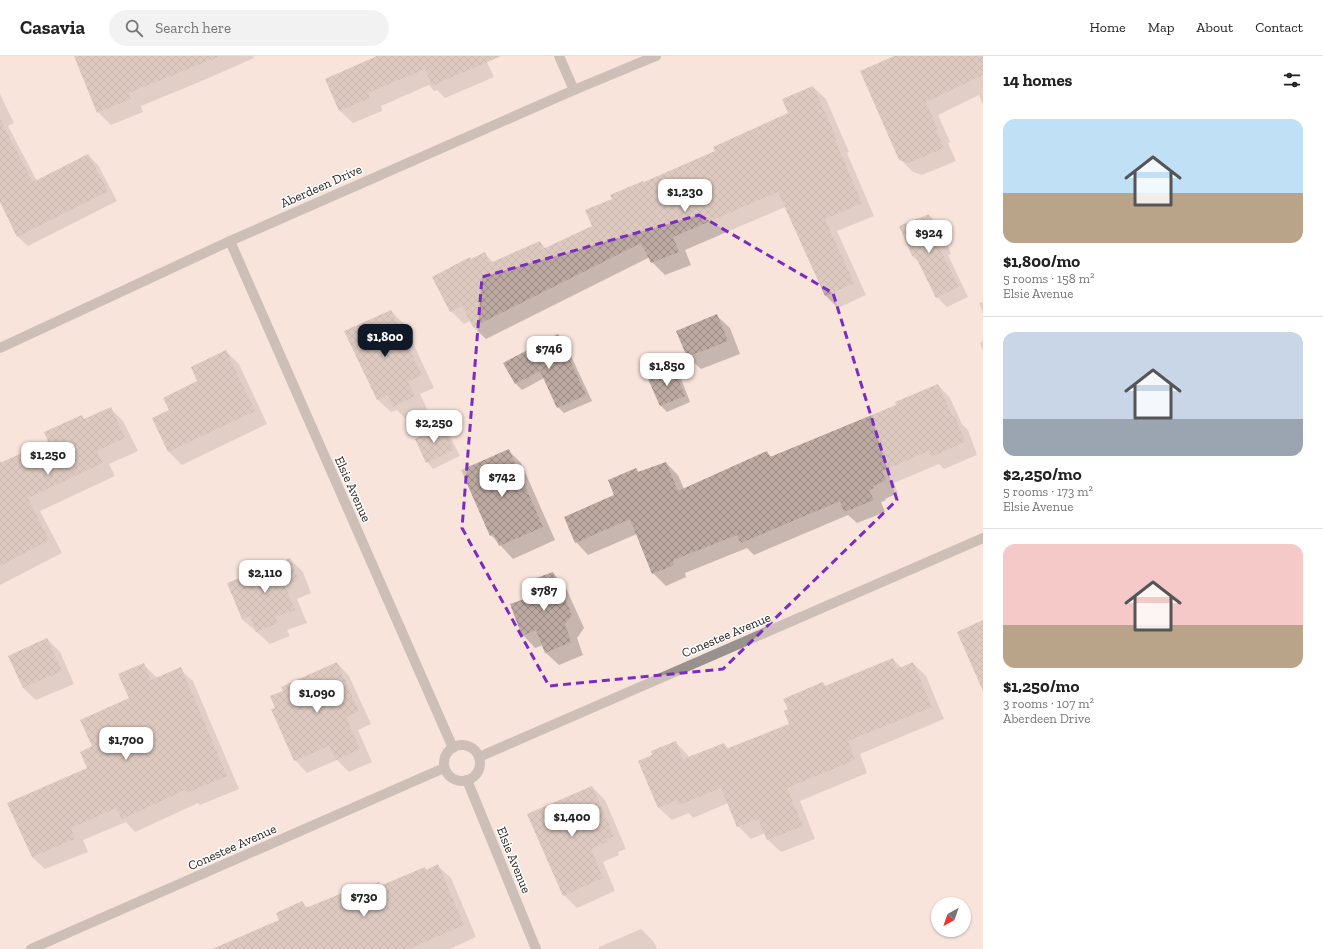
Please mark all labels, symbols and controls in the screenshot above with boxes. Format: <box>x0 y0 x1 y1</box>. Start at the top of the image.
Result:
search box <box>109 10 389 46</box>
text: Casavia <box>20 16 85 39</box>
icon: search <box>123 17 145 39</box>
text: Search here <box>155 19 231 37</box>
text: Home <box>1090 19 1126 36</box>
text: Map <box>1148 19 1174 36</box>
text: About <box>1196 19 1233 36</box>
text: Contact <box>1255 19 1303 36</box>
icon: filters <box>1281 69 1303 91</box>
text: 14 homes <box>1003 70 1072 90</box>
icon: home <box>1117 145 1189 217</box>
street label: Aberdeen Drive <box>278 161 364 211</box>
pin: $1,230 <box>652 179 718 213</box>
text: $1,230 <box>667 184 703 199</box>
pin: $924 <box>905 220 953 254</box>
text: $924 <box>915 225 943 240</box>
text: $1,800/mo <box>1003 251 1080 271</box>
text: 5 rooms · 158 m² <box>1003 271 1094 286</box>
text: Elsie Avenue <box>1003 286 1073 301</box>
pin: $1,800 <box>352 324 418 358</box>
text: $1,800 <box>367 329 403 344</box>
pin: $746 <box>525 336 573 370</box>
text: $746 <box>536 341 562 356</box>
pin: $1,850 <box>634 353 700 387</box>
text: $1,850 <box>649 358 685 373</box>
icon: home <box>1117 358 1189 430</box>
pin: $2,250 <box>401 410 467 444</box>
text: $2,250 <box>415 415 453 430</box>
pin: $1,250 <box>15 442 81 476</box>
text: $1,250 <box>30 447 66 462</box>
street label: Elsie Avenue <box>332 454 374 524</box>
pin: $742 <box>478 464 526 498</box>
text: $2,250/mo <box>1003 464 1082 484</box>
text: $742 <box>489 469 515 484</box>
text: 5 rooms · 173 m² <box>1003 484 1093 499</box>
text: Elsie Avenue <box>1003 499 1073 514</box>
pin: $2,110 <box>232 560 298 594</box>
text: $2,110 <box>248 565 282 580</box>
icon: home <box>1117 570 1189 642</box>
pin: $787 <box>520 578 568 612</box>
text: $787 <box>531 583 557 598</box>
street label: Conestee Avenue <box>679 610 773 660</box>
text: $1,250/mo <box>1003 676 1079 696</box>
pin: $1,090 <box>284 680 350 714</box>
text: $1,090 <box>299 685 335 700</box>
text: 3 rooms · 107 m² <box>1003 696 1094 711</box>
text: Aberdeen Drive <box>1003 711 1090 726</box>
pin: $1,700 <box>93 727 159 761</box>
text: $1,700 <box>108 732 144 747</box>
pin: $1,400 <box>539 804 605 838</box>
text: $1,400 <box>554 809 590 824</box>
street label: Conestee Avenue <box>186 821 278 873</box>
street label: Elsie Avenue <box>494 825 534 895</box>
pin: $730 <box>340 884 388 918</box>
text: $730 <box>350 889 378 904</box>
north arrow <box>931 897 971 937</box>
map controls <box>931 897 971 937</box>

